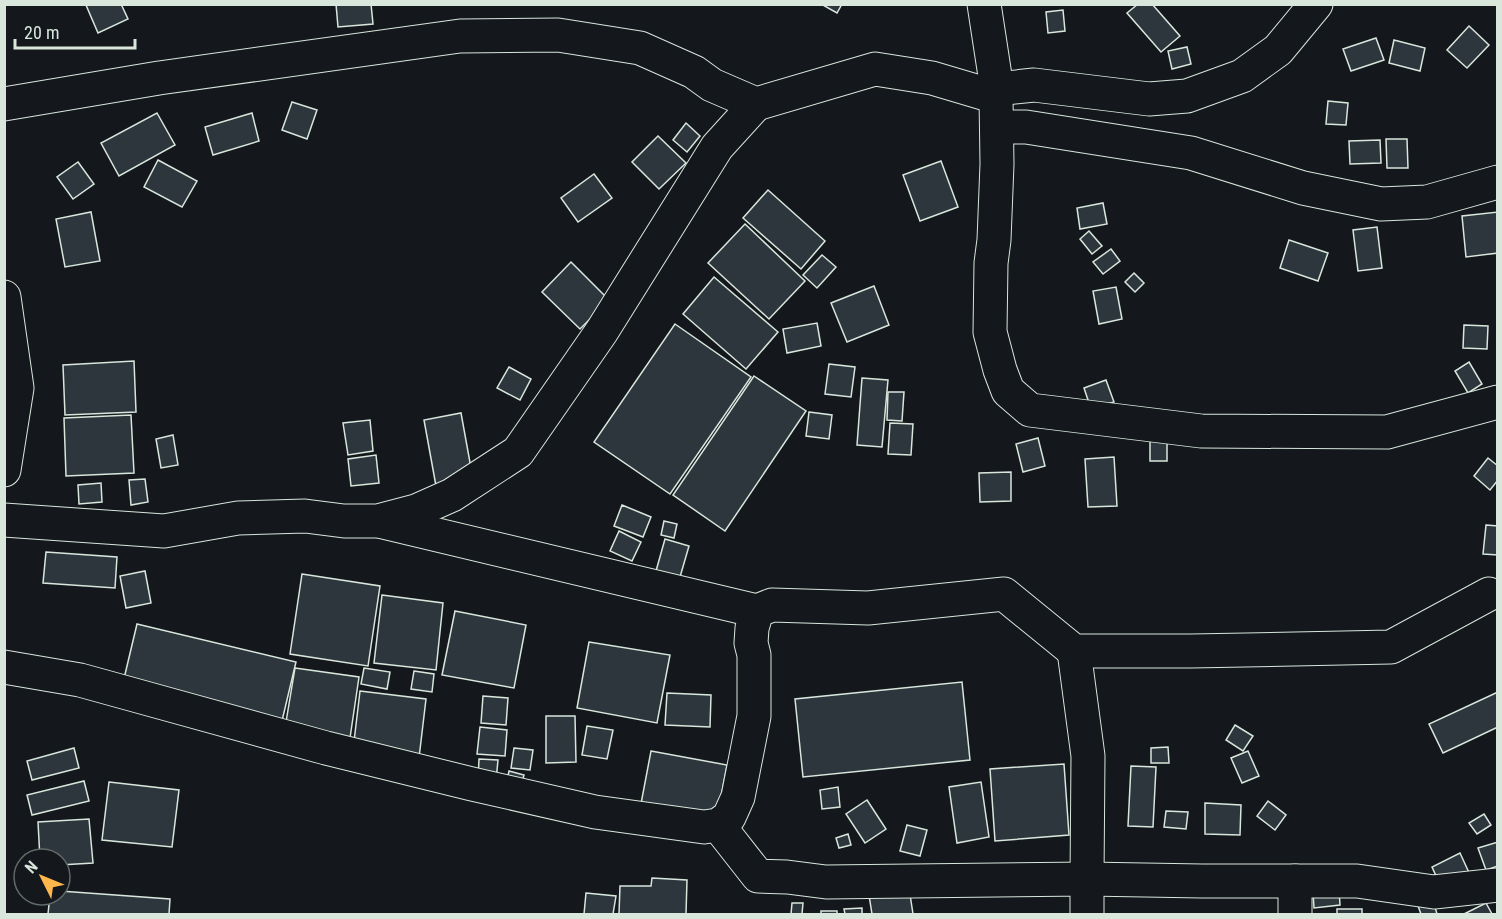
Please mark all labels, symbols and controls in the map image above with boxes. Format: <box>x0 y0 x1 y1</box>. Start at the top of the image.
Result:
scale bar <box>15 12 135 50</box>
text: 20 m <box>24 22 59 43</box>
north arrow <box>12 847 72 907</box>
text: N <box>21 857 42 877</box>

